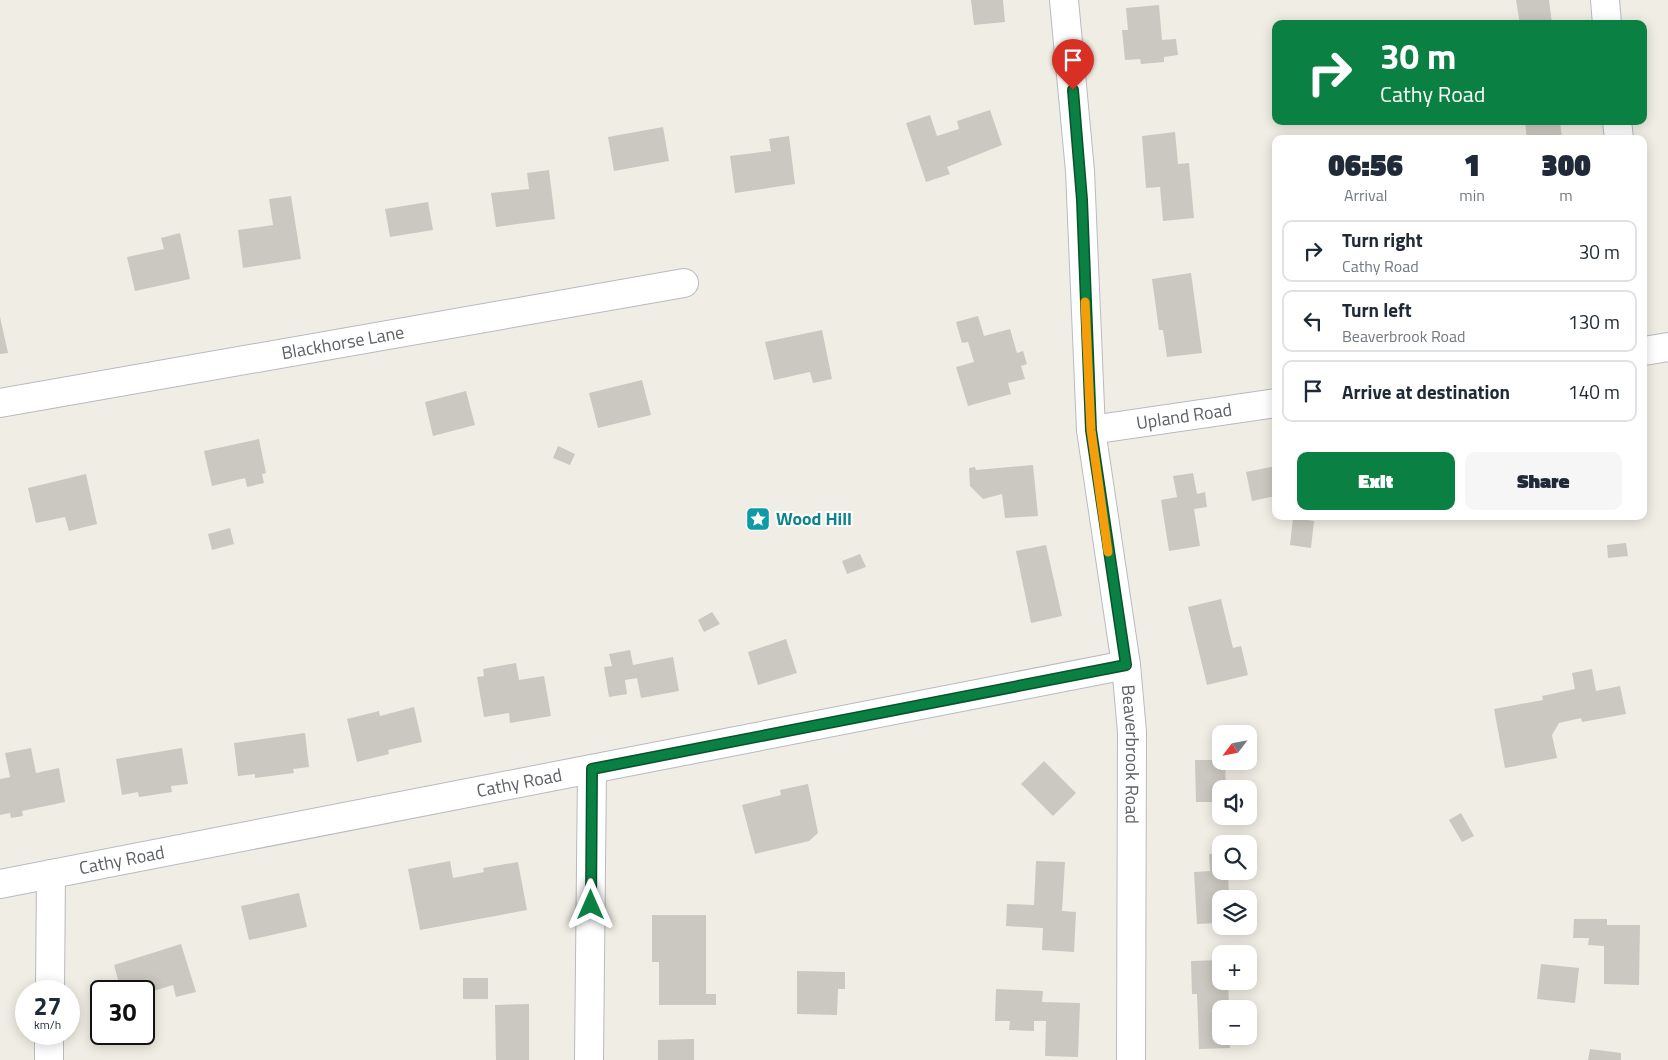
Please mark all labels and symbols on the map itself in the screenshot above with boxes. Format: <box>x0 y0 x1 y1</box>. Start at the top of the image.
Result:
pin <box>1052 39 1094 90</box>
street label: Blackhorse Lane <box>279 318 406 366</box>
street label: Upland Road <box>1134 396 1234 436</box>
place label: Wood Hill <box>776 505 852 532</box>
place icon: Wood Hill <box>745 506 771 532</box>
street label: Beaverbrook Road <box>1115 684 1146 824</box>
north arrow <box>1212 725 1258 770</box>
street label: Cathy Road <box>474 761 564 804</box>
street label: Cathy Road <box>77 838 167 881</box>
position arrow <box>564 878 616 930</box>
speed limit sign: 30 <box>90 980 155 1045</box>

